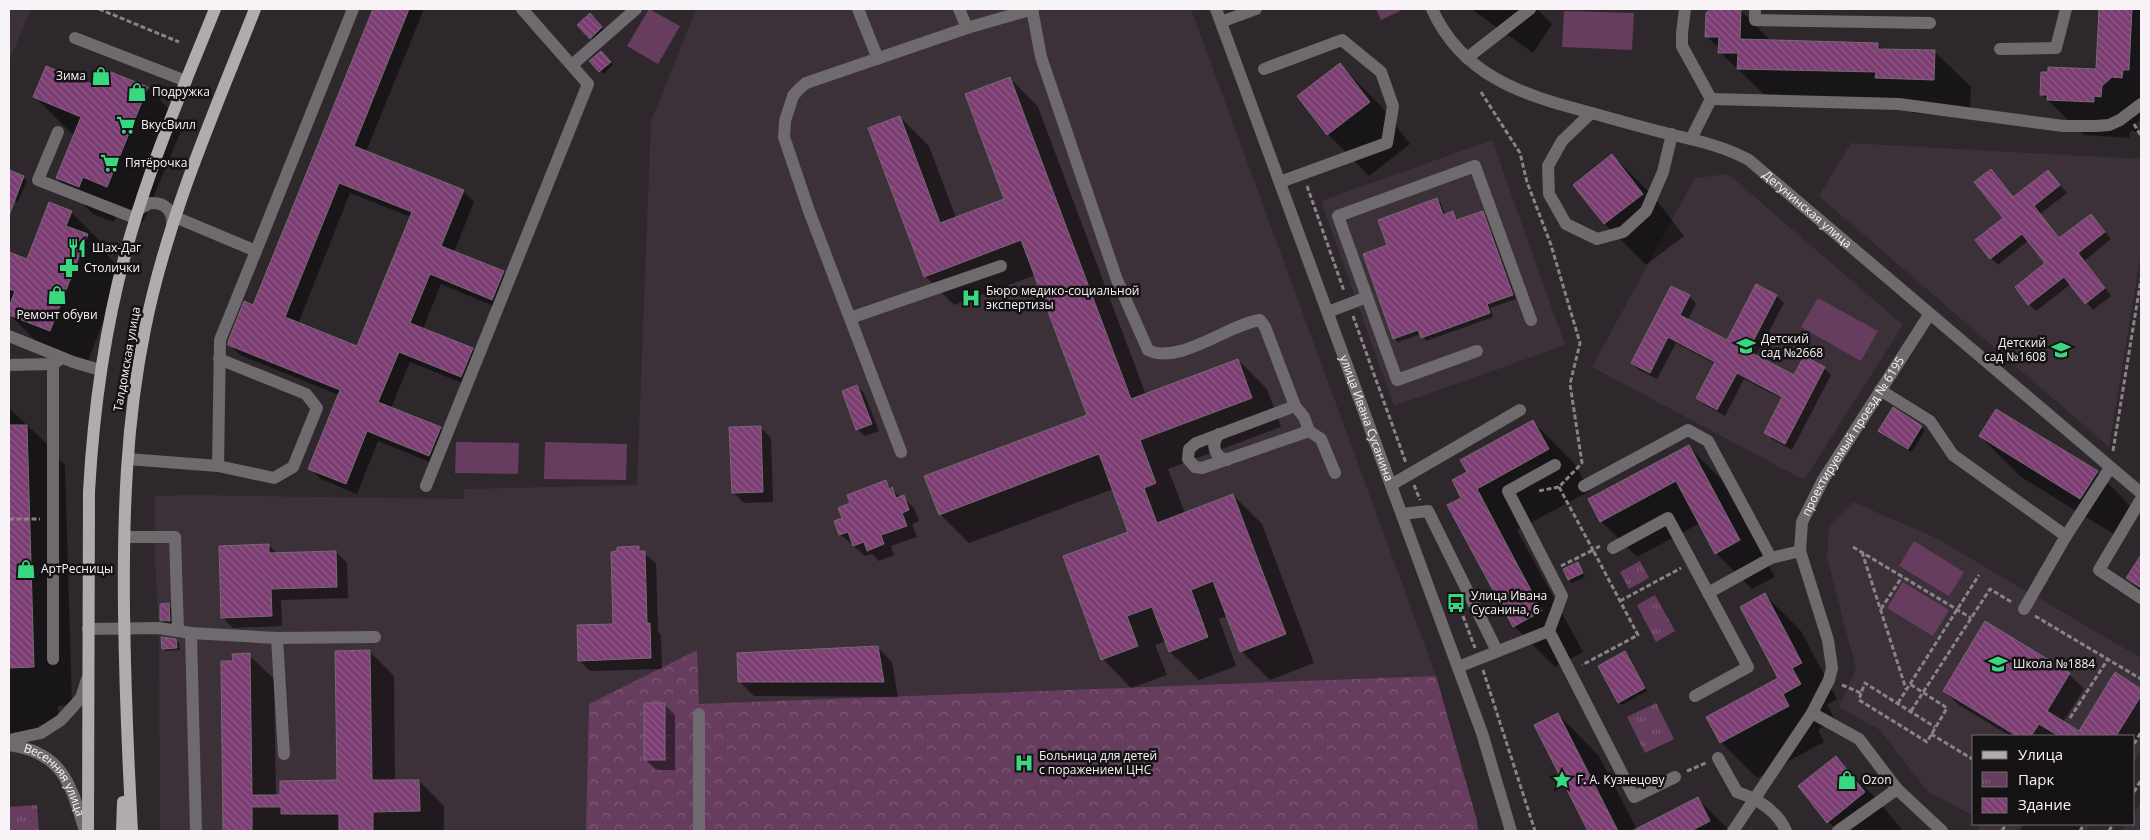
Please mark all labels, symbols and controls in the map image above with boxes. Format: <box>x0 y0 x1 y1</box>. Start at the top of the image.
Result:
shop icon: Зима <box>90 65 112 87</box>
place label: Зима <box>56 67 86 84</box>
shop icon: Подружка <box>126 81 148 103</box>
place label: Подружка <box>152 83 210 100</box>
supermarket icon: ВкусВилл <box>115 114 137 136</box>
place label: ВкусВилл <box>141 116 196 133</box>
supermarket icon: Пятёрочка <box>99 152 121 174</box>
place label: Пятёрочка <box>125 154 187 171</box>
street label: Дегунинская улица <box>1759 166 1856 252</box>
restaurant icon: Шах-Даг <box>66 237 88 259</box>
place label: Шах-Даг <box>92 239 141 256</box>
pharmacy icon: Столички <box>58 257 80 279</box>
place label: Столички <box>84 259 140 276</box>
place label: Бюро медико-социальной экспертизы <box>986 282 1139 313</box>
shop icon: Ремонт обуви <box>46 284 68 306</box>
hospital icon: Бюро медико-социальной экспертизы <box>960 287 982 309</box>
street label: Талдомская улица <box>109 305 144 413</box>
place label: Ремонт обуви <box>16 306 98 323</box>
place label: Детский сад №2668 <box>1761 330 1823 361</box>
place label: Детский сад №1608 <box>1984 334 2046 365</box>
school or university icon: Детский сад №2668 <box>1735 335 1757 357</box>
school or university icon: Детский сад №1608 <box>2050 339 2072 361</box>
street label: улица Ивана Сусанина <box>1336 353 1398 484</box>
street label: проектируемый проезд № 6195 <box>1797 353 1908 519</box>
shop icon: АртРесницы <box>15 558 37 580</box>
place label: АртРесницы <box>41 560 113 577</box>
place label: Улица Ивана Сусанина, 6 <box>1471 587 1547 618</box>
bus stop icon: Улица Ивана Сусанина, 6 <box>1445 592 1467 614</box>
school or university icon: Школа №1884 <box>1987 653 2009 675</box>
place label: Школа №1884 <box>2013 655 2095 672</box>
legend <box>1972 735 2135 825</box>
street label: Весенняя улица <box>22 739 89 818</box>
text: Улица <box>2018 744 2063 764</box>
place label: Больница для детей с поражением ЦНС <box>1039 747 1157 778</box>
hospital icon: Больница для детей с поражением ЦНС <box>1013 752 1035 774</box>
place icon: Г. А. Кузнецову <box>1551 769 1573 791</box>
shop icon: Ozon <box>1836 769 1858 791</box>
text: Парк <box>2018 769 2054 789</box>
place label: Г. А. Кузнецову <box>1577 771 1665 788</box>
place label: Ozon <box>1862 771 1892 788</box>
text: Здание <box>2018 794 2071 814</box>

